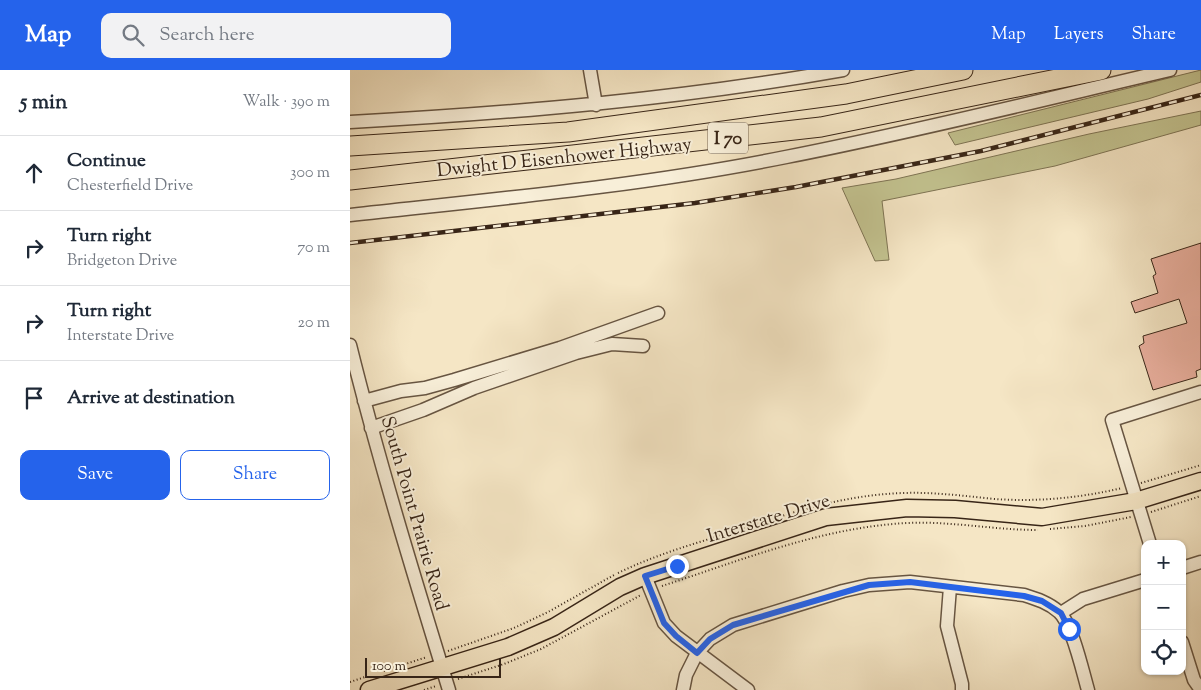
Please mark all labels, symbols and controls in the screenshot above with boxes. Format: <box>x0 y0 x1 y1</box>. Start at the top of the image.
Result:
search box <box>101 13 451 58</box>
text: Map <box>25 18 71 52</box>
icon: search <box>119 21 147 49</box>
text: Search here <box>159 22 255 49</box>
text: Map <box>991 22 1026 48</box>
text: Layers <box>1054 22 1104 48</box>
text: Share <box>1132 22 1176 48</box>
text: 5 min <box>20 88 67 118</box>
text: Walk · 390 m <box>242 91 330 114</box>
road number: I 70 <box>708 122 748 154</box>
street label: Dwight D Eisenhower Highway <box>436 132 694 185</box>
text: Continue <box>67 148 146 175</box>
icon: ahead <box>20 159 48 187</box>
text: 300 m <box>290 162 330 185</box>
text: Chesterfield Drive <box>67 175 193 198</box>
text: Turn right <box>67 223 151 250</box>
icon: right <box>20 234 48 262</box>
text: 70 m <box>297 237 330 260</box>
text: Bridgeton Drive <box>67 250 177 273</box>
text: Turn right <box>67 298 151 325</box>
icon: right <box>20 309 48 337</box>
text: 20 m <box>297 312 330 335</box>
text: Interstate Drive <box>67 325 174 348</box>
icon: arrive <box>20 384 48 412</box>
text: Arrive at destination <box>67 385 235 412</box>
street label: South Point Prairie Road <box>373 413 454 614</box>
button: Save <box>20 450 170 500</box>
button: Share <box>180 450 330 500</box>
street label: Interstate Drive <box>704 488 834 551</box>
map controls <box>1141 540 1186 675</box>
button: + <box>1141 540 1186 585</box>
route end <box>666 555 689 578</box>
button: − <box>1141 585 1186 630</box>
route start <box>1058 618 1081 641</box>
button: locate <box>1141 630 1186 675</box>
scale bar <box>365 655 501 678</box>
text: 100 m <box>372 657 406 677</box>

